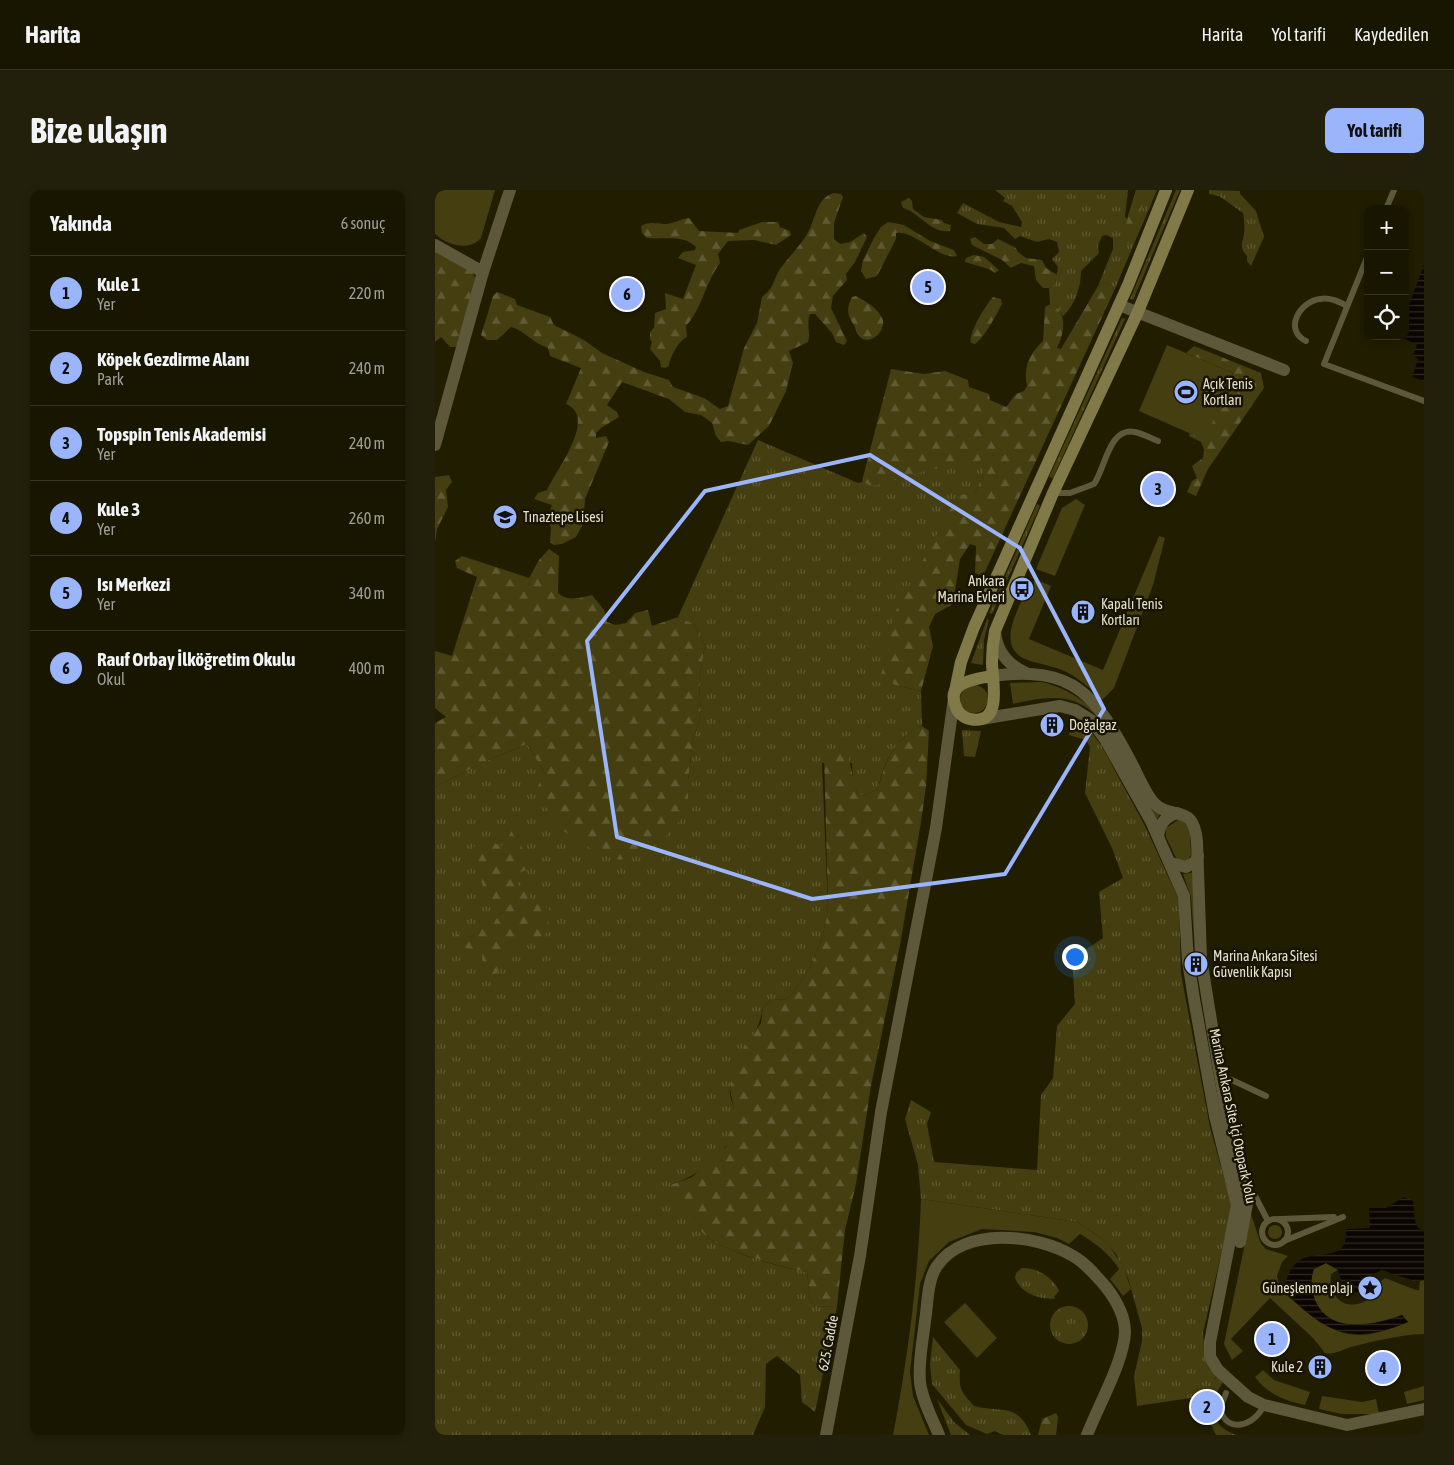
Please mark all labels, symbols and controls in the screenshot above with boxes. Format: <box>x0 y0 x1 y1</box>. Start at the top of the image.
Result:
text: Harita <box>25 21 81 48</box>
text: Harita <box>1202 24 1243 45</box>
text: Yol tarifi <box>1271 24 1326 45</box>
text: Kaydedilen <box>1354 24 1429 45</box>
button: Yol tarifi <box>1325 108 1424 153</box>
text: Bize ulaşın <box>30 110 167 150</box>
map controls <box>1364 205 1409 340</box>
button: + <box>1364 205 1409 250</box>
text: Yakında <box>50 211 112 235</box>
text: 6 sonuç <box>341 214 385 232</box>
button: − <box>1364 250 1409 295</box>
pin: 5 <box>912 268 944 306</box>
text: Kule 1 <box>97 273 140 295</box>
pin: 6 <box>611 275 643 313</box>
text: 1 <box>62 284 70 302</box>
text: 220 m <box>349 284 385 302</box>
text: Yer <box>97 295 115 313</box>
button: locate <box>1364 295 1409 340</box>
text: Köpek Gezdirme Alanı <box>97 348 249 370</box>
text: 2 <box>62 359 70 377</box>
text: 240 m <box>349 359 385 377</box>
text: Park <box>97 370 124 388</box>
place label: Açık Tenis Kortları <box>1203 376 1253 408</box>
sports icon: Açık Tenis Kortları <box>1173 379 1199 405</box>
text: Topspin Tenis Akademisi <box>97 423 266 445</box>
text: 3 <box>62 434 70 452</box>
text: 240 m <box>349 434 385 452</box>
text: Yer <box>97 445 115 463</box>
pin: 3 <box>1142 470 1174 508</box>
text: Kule 3 <box>97 498 140 520</box>
school or university icon: Tınaztepe Lisesi <box>492 504 518 530</box>
text: 4 <box>62 509 70 527</box>
text: 260 m <box>349 509 385 527</box>
place label: Tınaztepe Lisesi <box>523 509 604 525</box>
text: Yer <box>97 520 115 538</box>
text: Isı Merkezi <box>97 573 170 595</box>
place label: Ankara Marina Evleri <box>938 573 1005 605</box>
bus stop icon: Ankara Marina Evleri <box>1009 576 1035 602</box>
text: 5 <box>62 584 70 602</box>
text: 340 m <box>349 584 385 602</box>
text: Yer <box>97 595 115 613</box>
place label: Kapalı Tenis Kortları <box>1101 596 1163 628</box>
building icon: Kapalı Tenis Kortları <box>1070 599 1096 625</box>
text: Rauf Orbay İlköğretim Okulu <box>97 648 296 670</box>
text: 6 <box>62 659 70 677</box>
text: 400 m <box>349 659 385 677</box>
text: Okul <box>97 670 125 688</box>
building icon: Doğalgaz <box>1039 712 1065 738</box>
place label: Doğalgaz <box>1069 717 1116 733</box>
your location <box>1062 944 1088 970</box>
place label: Marina Ankara Sitesi Güvenlik Kapısı <box>1213 948 1318 980</box>
building icon: Marina Ankara Sitesi Güvenlik Kapısı <box>1183 951 1209 977</box>
street label: Marina Ankara Site İçi Otopark Yolu <box>1207 1027 1259 1205</box>
place icon: Güneşlenme plajı <box>1357 1275 1383 1301</box>
place label: Güneşlenme plajı <box>1262 1280 1353 1296</box>
street label: 625. Cadde <box>815 1314 841 1372</box>
pin: 1 <box>1256 1320 1288 1358</box>
pin: 4 <box>1367 1349 1399 1387</box>
building icon: Kule 2 <box>1307 1354 1333 1380</box>
place label: Kule 2 <box>1271 1359 1303 1375</box>
pin: 2 <box>1191 1388 1223 1426</box>

